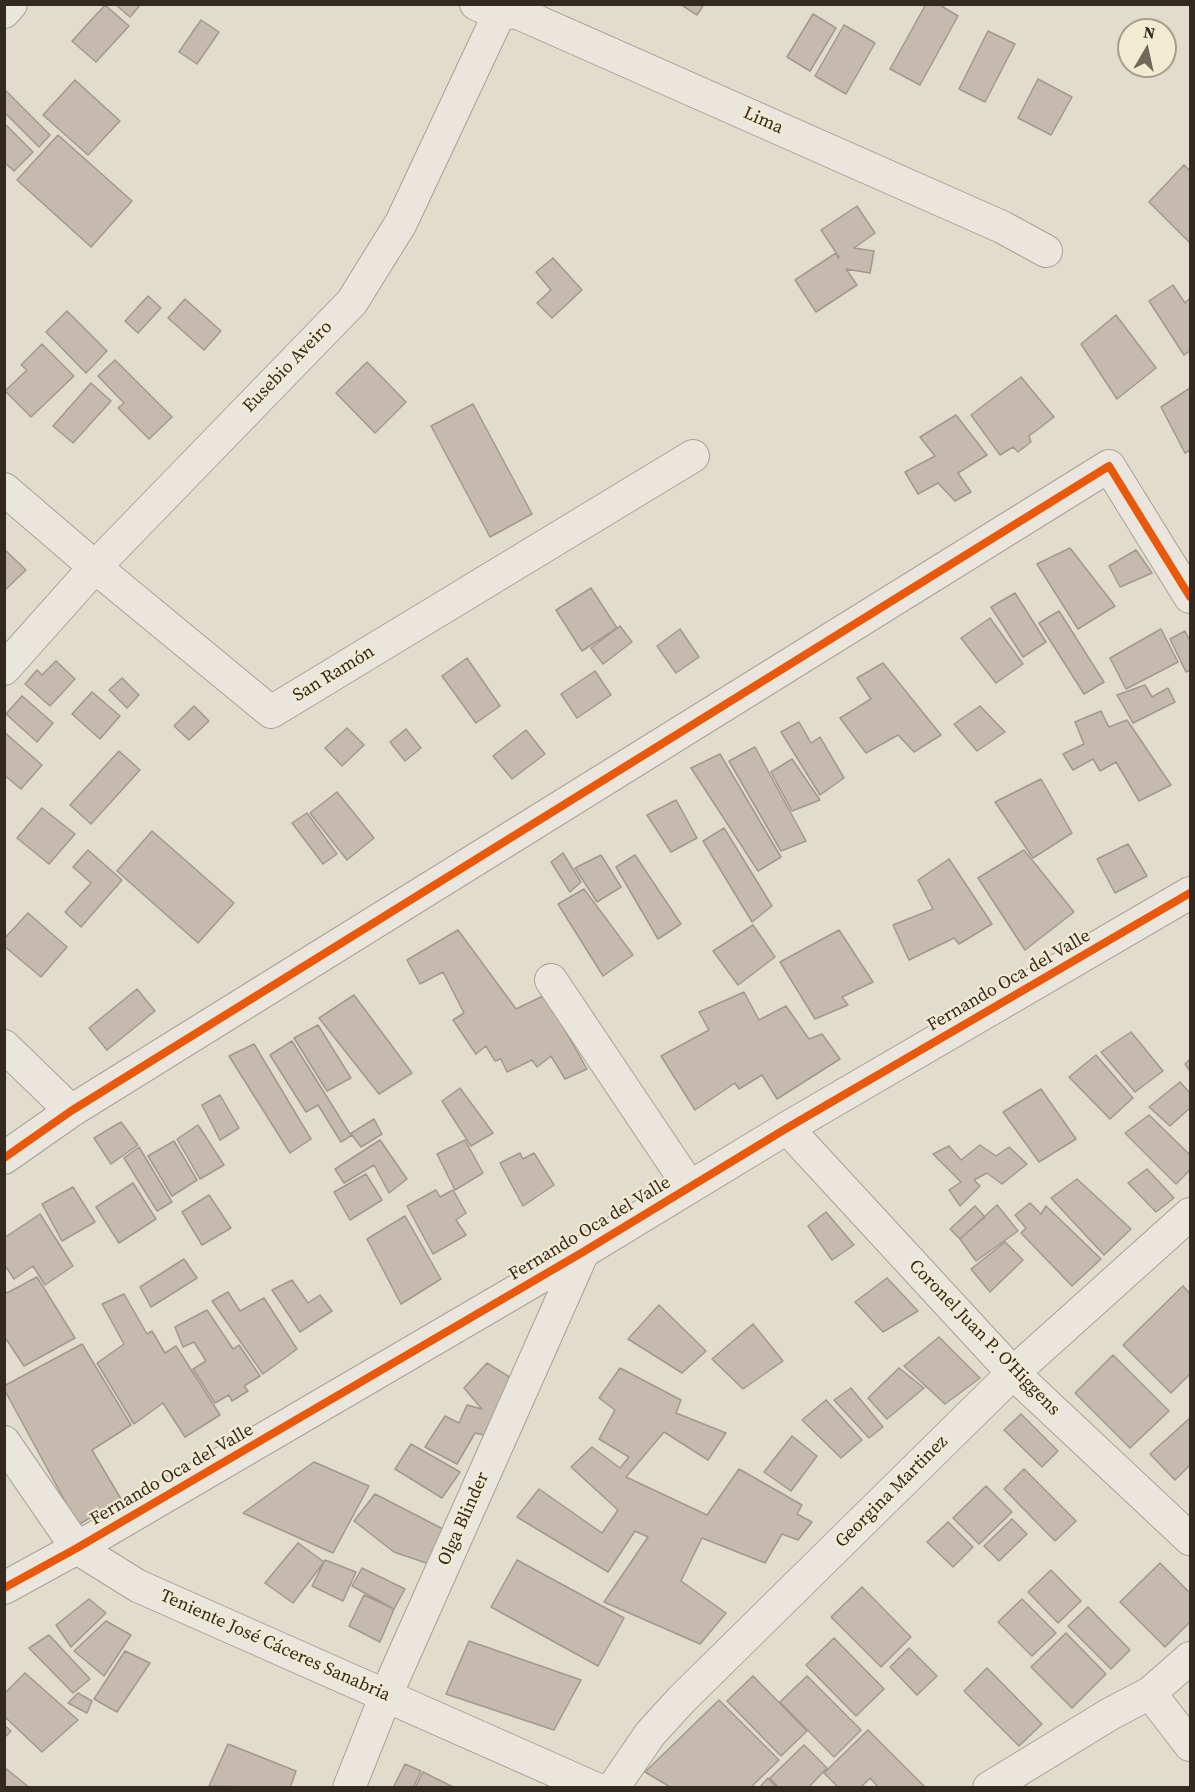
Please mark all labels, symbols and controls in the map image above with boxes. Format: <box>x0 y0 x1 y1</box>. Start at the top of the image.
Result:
north arrow <box>1117 18 1177 78</box>
text: N <box>1142 20 1157 44</box>
street label: Lima <box>740 103 786 139</box>
street label: Eusebio Aveiro <box>239 317 337 417</box>
street label: San Ramón <box>289 641 379 707</box>
street label: Fernando Oca del Valle <box>923 925 1095 1037</box>
street label: Fernando Oca del Valle <box>505 1172 675 1286</box>
street label: Coronel Juan P. O'Higgens <box>904 1256 1064 1420</box>
street label: Fernando Oca del Valle <box>86 1419 258 1531</box>
street label: Georgina Martinez <box>831 1431 953 1553</box>
street label: Olga Blinder <box>434 1469 494 1569</box>
street label: Teniente José Cáceres Sanabria <box>157 1585 393 1707</box>

